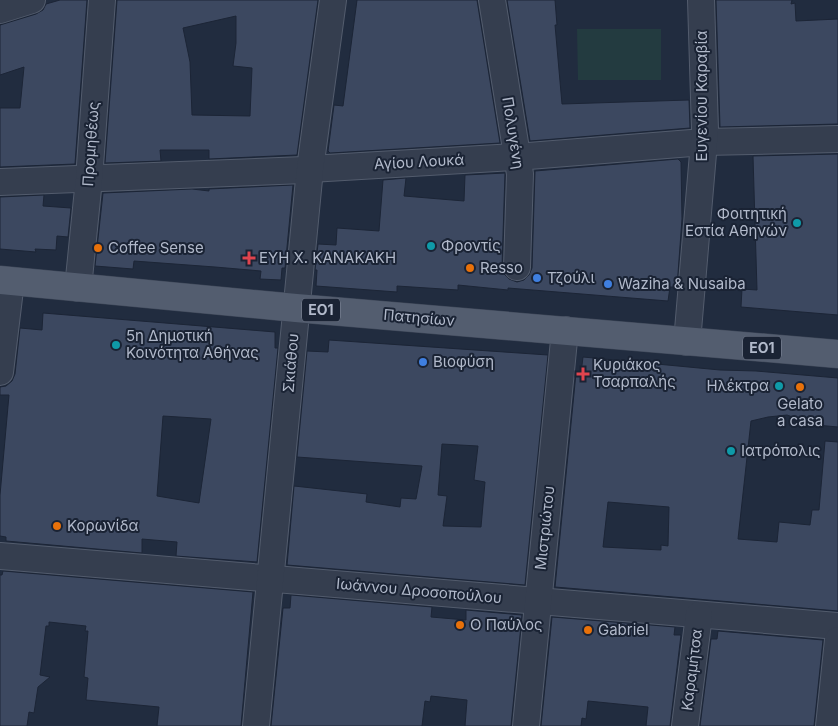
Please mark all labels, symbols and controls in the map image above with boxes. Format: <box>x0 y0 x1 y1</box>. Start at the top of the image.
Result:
street label: Ευγενίου Καραβία <box>692 30 711 162</box>
street label: Πολυγένη <box>498 95 529 170</box>
street label: Προμηθέως <box>78 101 103 187</box>
street label: Αγίου Λουκά <box>373 150 465 173</box>
place label: Φοιτητική Εστία Αθηνών <box>685 204 787 240</box>
marker: Φοιτητική Εστία Αθηνών <box>791 217 803 229</box>
place label: Φροντίς <box>441 236 501 255</box>
place label: Coffee Sense <box>108 238 204 257</box>
marker: Φροντίς <box>425 240 437 252</box>
marker: Coffee Sense <box>92 242 104 254</box>
place label: ΕΥΗ Χ. ΚΑΝΑΚΑΚΗ <box>259 248 396 267</box>
marker: ΕΥΗ Χ. ΚΑΝΑΚΑΚΗ <box>243 252 255 264</box>
place label: Resso <box>480 258 523 277</box>
marker: Resso <box>464 262 476 274</box>
place label: Τζούλι <box>547 268 595 287</box>
marker: Τζούλι <box>531 272 543 284</box>
place label: Waziha & Nusaiba <box>618 274 746 293</box>
marker: Waziha & Nusaiba <box>602 278 614 290</box>
road number: ΕΟ1 <box>302 298 340 322</box>
street label: Πατησίων <box>383 305 456 330</box>
place label: 5η Δημοτική Κοινότητα Αθήνας <box>126 326 259 362</box>
street label: Σκιάθου <box>278 332 303 393</box>
road number: ΕΟ1 <box>743 336 781 359</box>
marker: 5η Δημοτική Κοινότητα Αθήνας <box>110 339 122 351</box>
place label: Βιοφύση <box>433 352 494 371</box>
place label: Κυριάκος Τσαρπαλής <box>593 355 676 391</box>
marker: Βιοφύση <box>417 356 429 368</box>
marker: Κυριάκος Τσαρπαλής <box>577 368 589 380</box>
place label: Ηλέκτρα <box>706 376 769 395</box>
marker: Ηλέκτρα <box>773 380 785 392</box>
marker: Gelato a casa <box>794 381 806 393</box>
place label: Gelato a casa <box>777 394 823 430</box>
place label: Ιατρόπολις <box>741 441 821 460</box>
marker: Ιατρόπολις <box>725 445 737 457</box>
street label: Μιστριώτου <box>531 485 558 571</box>
place label: Κορωνίδα <box>67 516 138 535</box>
marker: Κορωνίδα <box>51 520 63 532</box>
street label: Ιωάννου Δροσοπούλου <box>336 574 503 607</box>
place label: Ο Παύλος <box>470 615 543 634</box>
marker: Ο Παύλος <box>454 619 466 631</box>
place label: Gabriel <box>598 620 649 639</box>
marker: Gabriel <box>582 624 594 636</box>
street label: Καραμήτσα <box>677 628 706 712</box>

